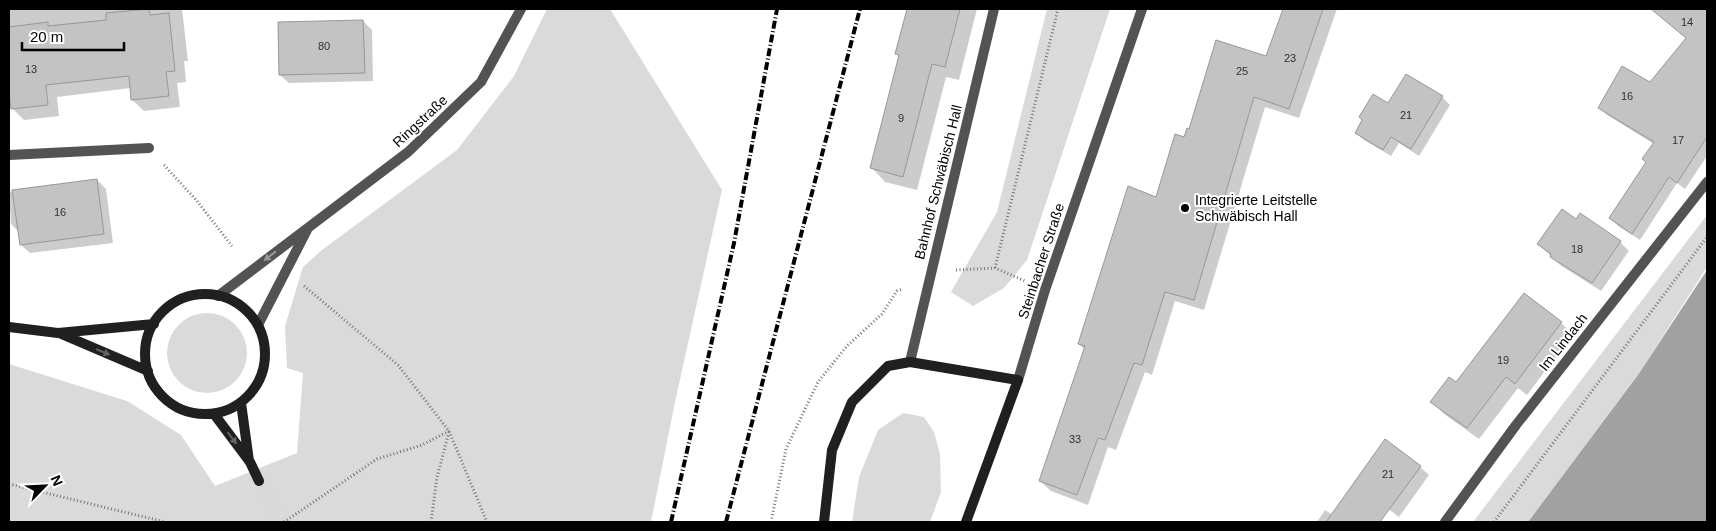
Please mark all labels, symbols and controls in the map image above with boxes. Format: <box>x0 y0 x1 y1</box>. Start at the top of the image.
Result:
house number: 14 <box>1681 16 1693 28</box>
scale bar <box>22 20 125 52</box>
text: 20 m <box>30 28 63 45</box>
house number: 80 <box>318 40 330 52</box>
house number: 23 <box>1284 52 1296 64</box>
house number: 13 <box>25 63 37 75</box>
house number: 25 <box>1236 65 1248 77</box>
house number: 16 <box>1621 90 1633 102</box>
street label: Ringstraße <box>390 92 451 150</box>
street label: Bahnhof Schwäbisch Hall <box>911 103 965 261</box>
house number: 21 <box>1400 109 1412 121</box>
house number: 9 <box>898 112 904 124</box>
house number: 17 <box>1672 134 1684 146</box>
place label: Integrierte Leitstelle Schwäbisch Hall <box>1195 192 1317 224</box>
street label: Steinbacher Straße <box>1015 201 1067 321</box>
marker: Integrierte Leitstelle Schwäbisch Hall <box>1179 202 1191 214</box>
house number: 16 <box>54 206 66 218</box>
house number: 18 <box>1571 243 1583 255</box>
one-way arrow <box>264 251 277 262</box>
street label: Im Lindach <box>1536 310 1590 374</box>
one-way arrow <box>96 348 110 356</box>
house number: 19 <box>1497 354 1509 366</box>
one-way arrow <box>226 431 237 444</box>
house number: 33 <box>1069 433 1081 445</box>
north arrow <box>20 461 70 511</box>
house number: 21 <box>1382 468 1394 480</box>
text: N <box>48 473 66 489</box>

